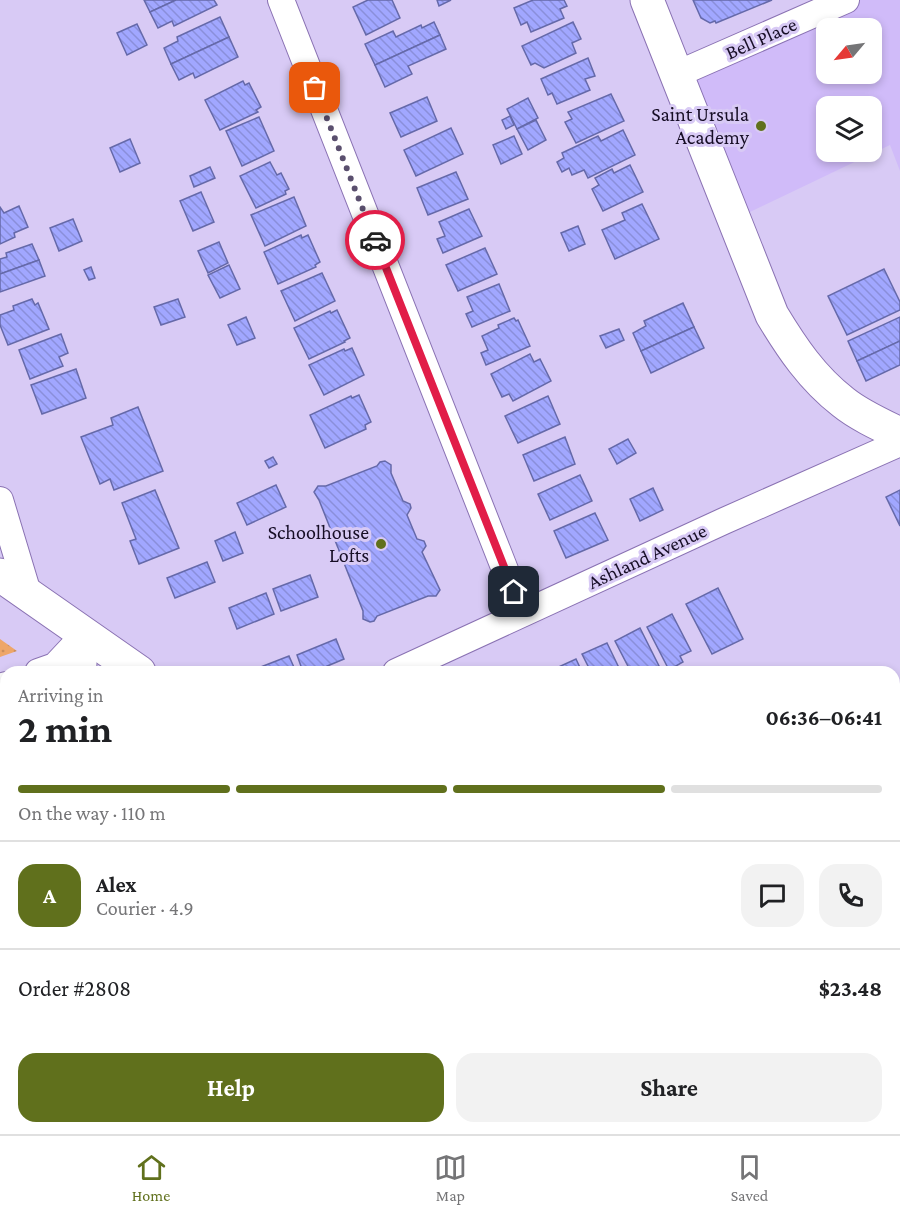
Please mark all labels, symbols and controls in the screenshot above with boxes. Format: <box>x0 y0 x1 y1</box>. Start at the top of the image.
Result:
street label: Bell Place <box>722 13 800 63</box>
north arrow <box>816 18 882 84</box>
map controls <box>816 18 882 162</box>
pin <box>289 62 340 113</box>
icon: bag <box>298 71 331 104</box>
button: layers <box>816 96 882 162</box>
place label: Saint Ursula Academy <box>651 103 750 149</box>
marker: Saint Ursula Academy <box>754 119 768 133</box>
courier <box>345 210 405 270</box>
icon: car <box>359 224 392 257</box>
street label: Ashland Avenue <box>584 519 710 593</box>
place label: Schoolhouse Lofts <box>268 521 369 566</box>
marker: Schoolhouse Lofts <box>374 537 388 551</box>
pin <box>488 566 539 617</box>
icon: home <box>497 575 530 608</box>
text: Arriving in <box>18 684 103 706</box>
text: 06:36–06:41 <box>765 705 882 730</box>
text: 2 min <box>18 707 112 750</box>
text: On the way · 110 m <box>18 802 165 824</box>
button: chat <box>741 864 804 927</box>
button: phone <box>819 864 882 927</box>
text: Alex <box>96 872 137 897</box>
text: A <box>43 883 56 908</box>
text: Courier · 4.9 <box>96 897 194 919</box>
text: Order #2808 <box>18 976 131 1001</box>
text: $23.48 <box>819 976 882 1001</box>
button: Help <box>18 1053 444 1122</box>
button: Share <box>456 1053 882 1122</box>
tab: Home <box>132 1151 170 1204</box>
tab: Map <box>434 1151 467 1204</box>
tab: Saved <box>731 1151 768 1204</box>

